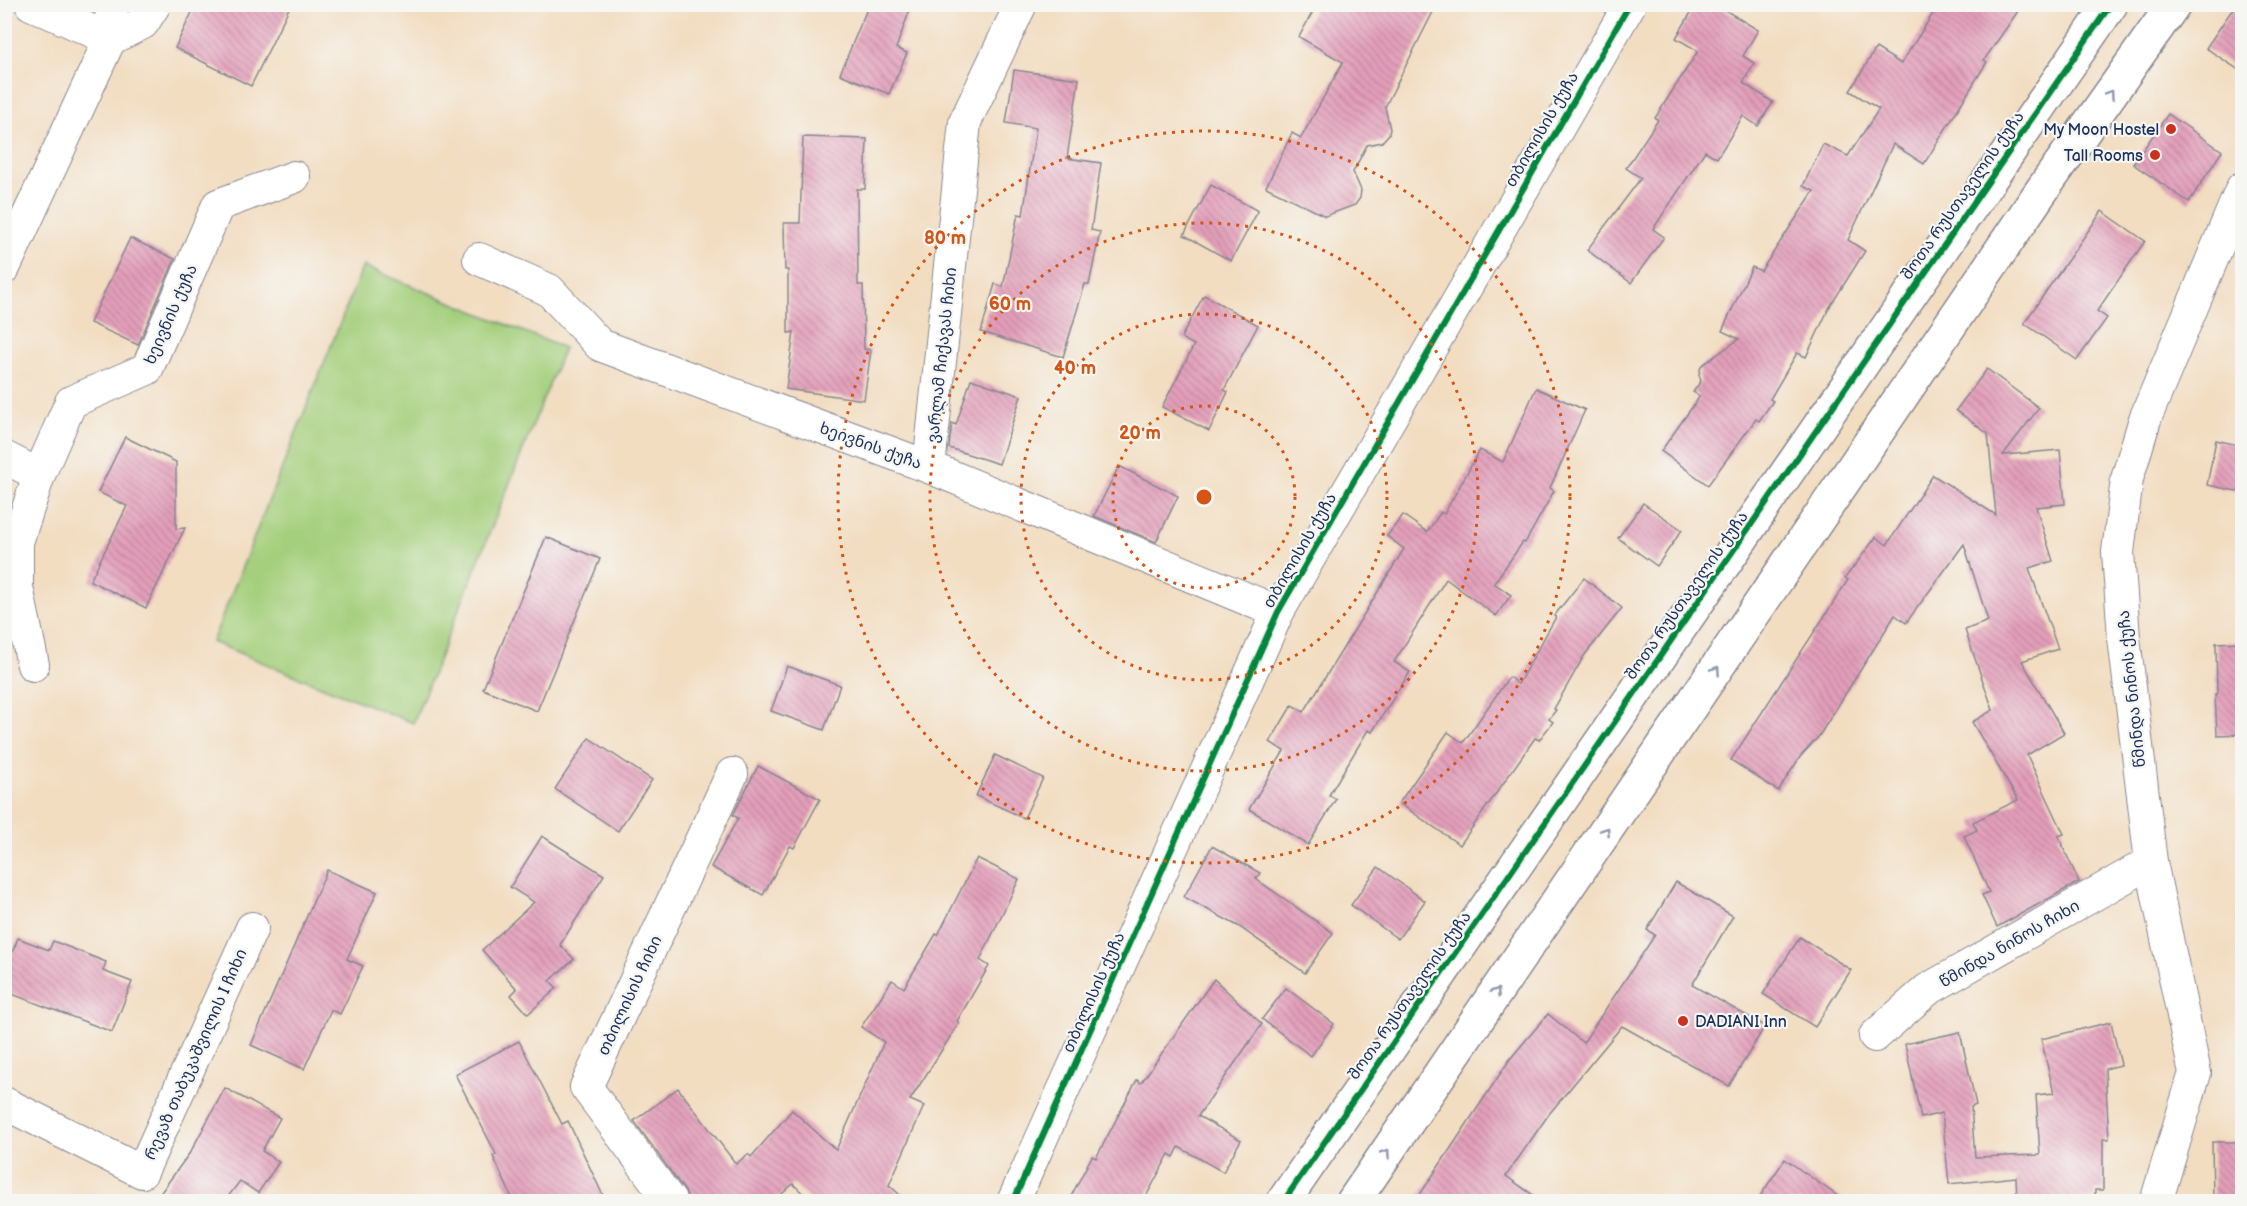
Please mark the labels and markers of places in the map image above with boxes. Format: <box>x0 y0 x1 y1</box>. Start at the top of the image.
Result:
place label: My Moon Hostel <box>2043 121 2159 140</box>
marker: My Moon Hostel <box>2164 122 2178 136</box>
place label: Tall Rooms <box>2064 147 2143 166</box>
marker: Tall Rooms <box>2148 148 2162 162</box>
centre of rings <box>1194 487 1214 507</box>
place label: DADIANI Inn <box>1695 1013 1787 1032</box>
marker: DADIANI Inn <box>1676 1014 1690 1028</box>

